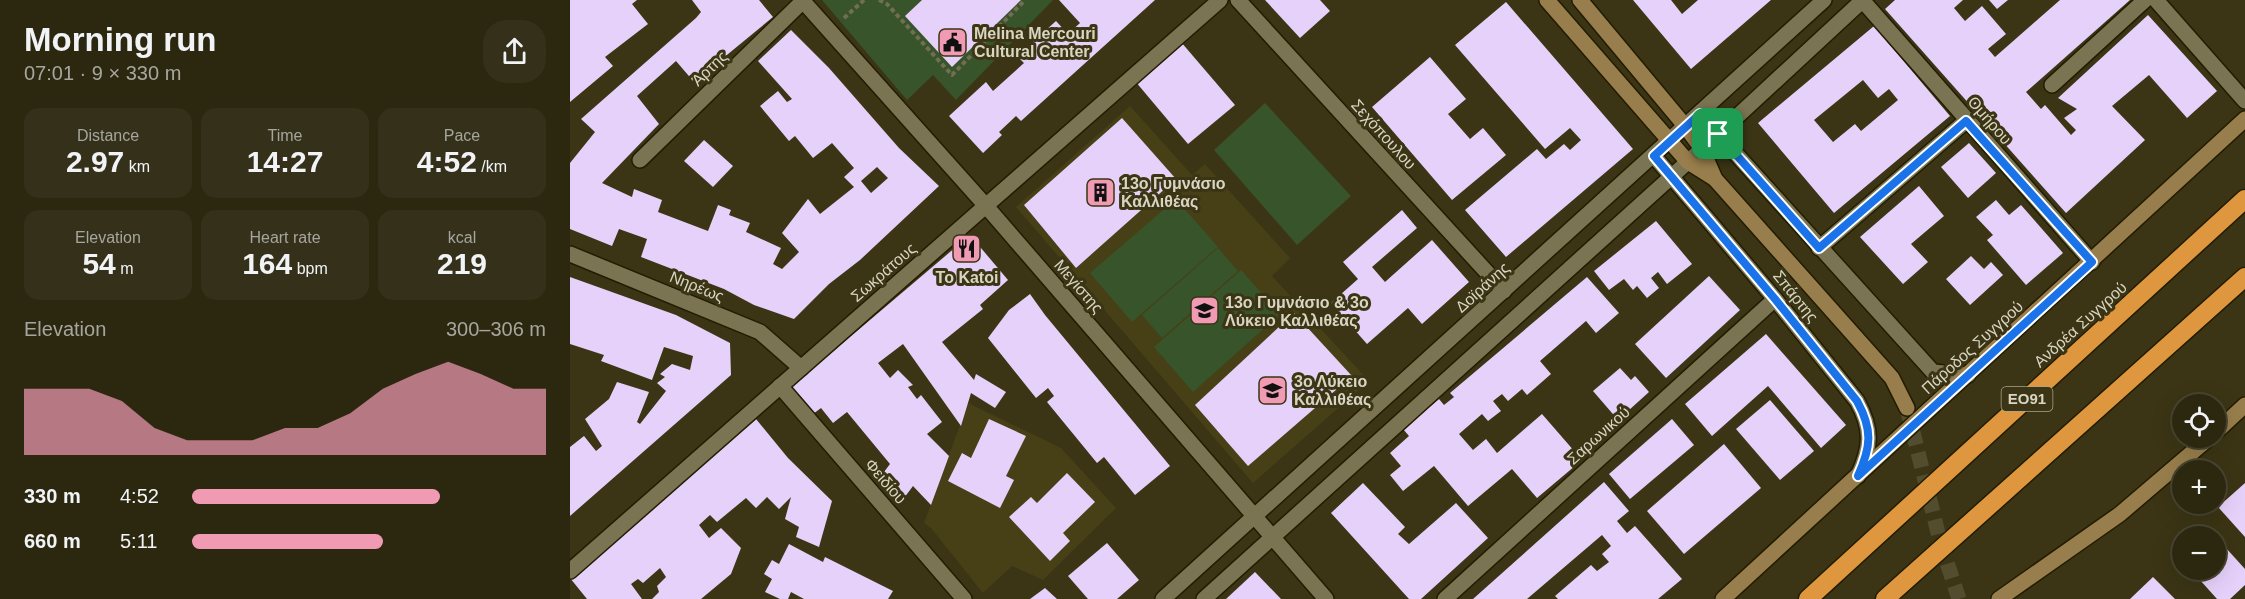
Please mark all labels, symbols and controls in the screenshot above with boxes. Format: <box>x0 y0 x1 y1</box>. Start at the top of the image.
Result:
button: share <box>483 20 546 83</box>
text: Morning run <box>24 21 216 58</box>
place label: Melina Mercouri Cultural Center <box>974 25 1096 60</box>
public building icon: Melina Mercouri Cultural Center <box>937 26 969 58</box>
street label: Άρτης <box>688 47 731 89</box>
text: 07:01 · 9 × 330 m <box>24 62 181 84</box>
street label: Ομήρου <box>1964 93 2015 148</box>
street label: Σεχόπουλου <box>1348 96 1419 173</box>
pin <box>1692 108 1743 159</box>
icon: arrive <box>1701 117 1734 150</box>
text: Distance <box>77 127 139 144</box>
text: Time <box>268 127 302 144</box>
text: Pace <box>444 127 480 144</box>
text: 2.97 <box>66 145 124 178</box>
text: 14:27 <box>247 145 323 178</box>
text: 4:52 <box>417 145 477 178</box>
text: km <box>124 158 150 175</box>
text: /km <box>477 158 507 175</box>
place label: 13ο Γυμνάσιο Καλλιθέας <box>1121 175 1226 211</box>
building icon: 13ο Γυμνάσιο Καλλιθέας <box>1084 176 1116 208</box>
text: Elevation <box>75 229 141 246</box>
text: Heart rate <box>249 229 321 246</box>
text: kcal <box>448 229 476 246</box>
restaurant icon: To Katoi <box>951 233 983 265</box>
street label: Σωκράτους <box>847 239 919 305</box>
text: 54 <box>82 247 116 280</box>
text: 164 <box>242 247 292 280</box>
text: 219 <box>437 247 487 280</box>
street label: Μεγίστης <box>1051 256 1106 317</box>
street label: Δοϊράνης <box>1452 259 1513 316</box>
text: m <box>116 260 134 277</box>
text: bpm <box>292 260 328 277</box>
street label: Σπάρτης <box>1770 267 1822 326</box>
street label: Νηρέως <box>667 268 727 305</box>
place label: To Katoi <box>936 269 998 286</box>
street label: Ανδρέα Συγγρού <box>2031 278 2130 370</box>
place label: 13ο Γυμνάσιο & 3ο Λύκειο Καλλιθέας <box>1225 294 1369 330</box>
school or university icon: 13ο Γυμνάσιο & 3ο Λύκειο Καλλιθέας <box>1188 295 1220 327</box>
street label: Πάροδος Συγγρού <box>1918 298 2026 397</box>
text: Elevation <box>24 318 106 340</box>
text: 300–306 m <box>446 318 546 340</box>
place label: 3ο Λύκειο Καλλιθέας <box>1294 373 1371 409</box>
school or university icon: 3ο Λύκειο Καλλιθέας <box>1257 374 1289 406</box>
road number: ΕΟ91 <box>2002 387 2052 411</box>
map controls <box>2172 394 2226 580</box>
button: locate <box>2172 394 2226 448</box>
street label: Σαρωνικού <box>1564 403 1633 468</box>
street label: Φειδίου <box>862 456 910 507</box>
button: + <box>2172 460 2226 514</box>
text: 330 m <box>24 485 81 507</box>
text: 4:52 <box>120 485 159 507</box>
button: − <box>2172 526 2226 580</box>
text: 660 m <box>24 530 81 552</box>
text: 5:11 <box>120 530 157 552</box>

